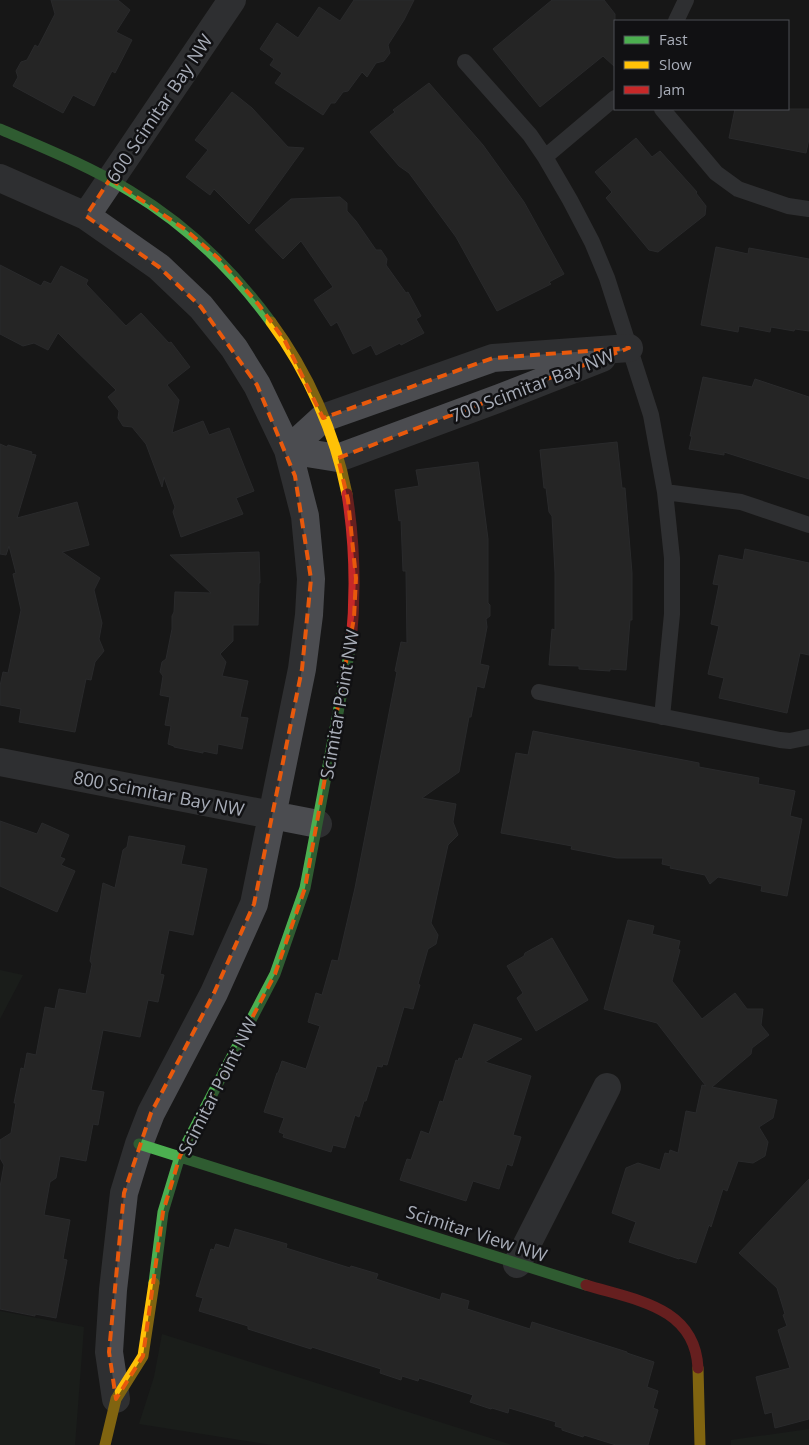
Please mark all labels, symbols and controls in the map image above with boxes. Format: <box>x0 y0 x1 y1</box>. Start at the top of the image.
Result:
legend <box>614 20 789 110</box>
street label: 600 Scimitar Bay NW <box>100 29 218 187</box>
text: Fast <box>659 29 688 49</box>
text: Slow <box>659 54 692 74</box>
text: Jam <box>657 79 685 99</box>
street label: 700 Scimitar Bay NW <box>447 343 618 427</box>
street label: Scimitar Point NW <box>314 627 364 781</box>
street label: 800 Scimitar Bay NW <box>71 765 247 821</box>
street label: Scimitar Point NW <box>172 1013 262 1159</box>
street label: Scimitar View NW <box>403 1199 551 1267</box>

